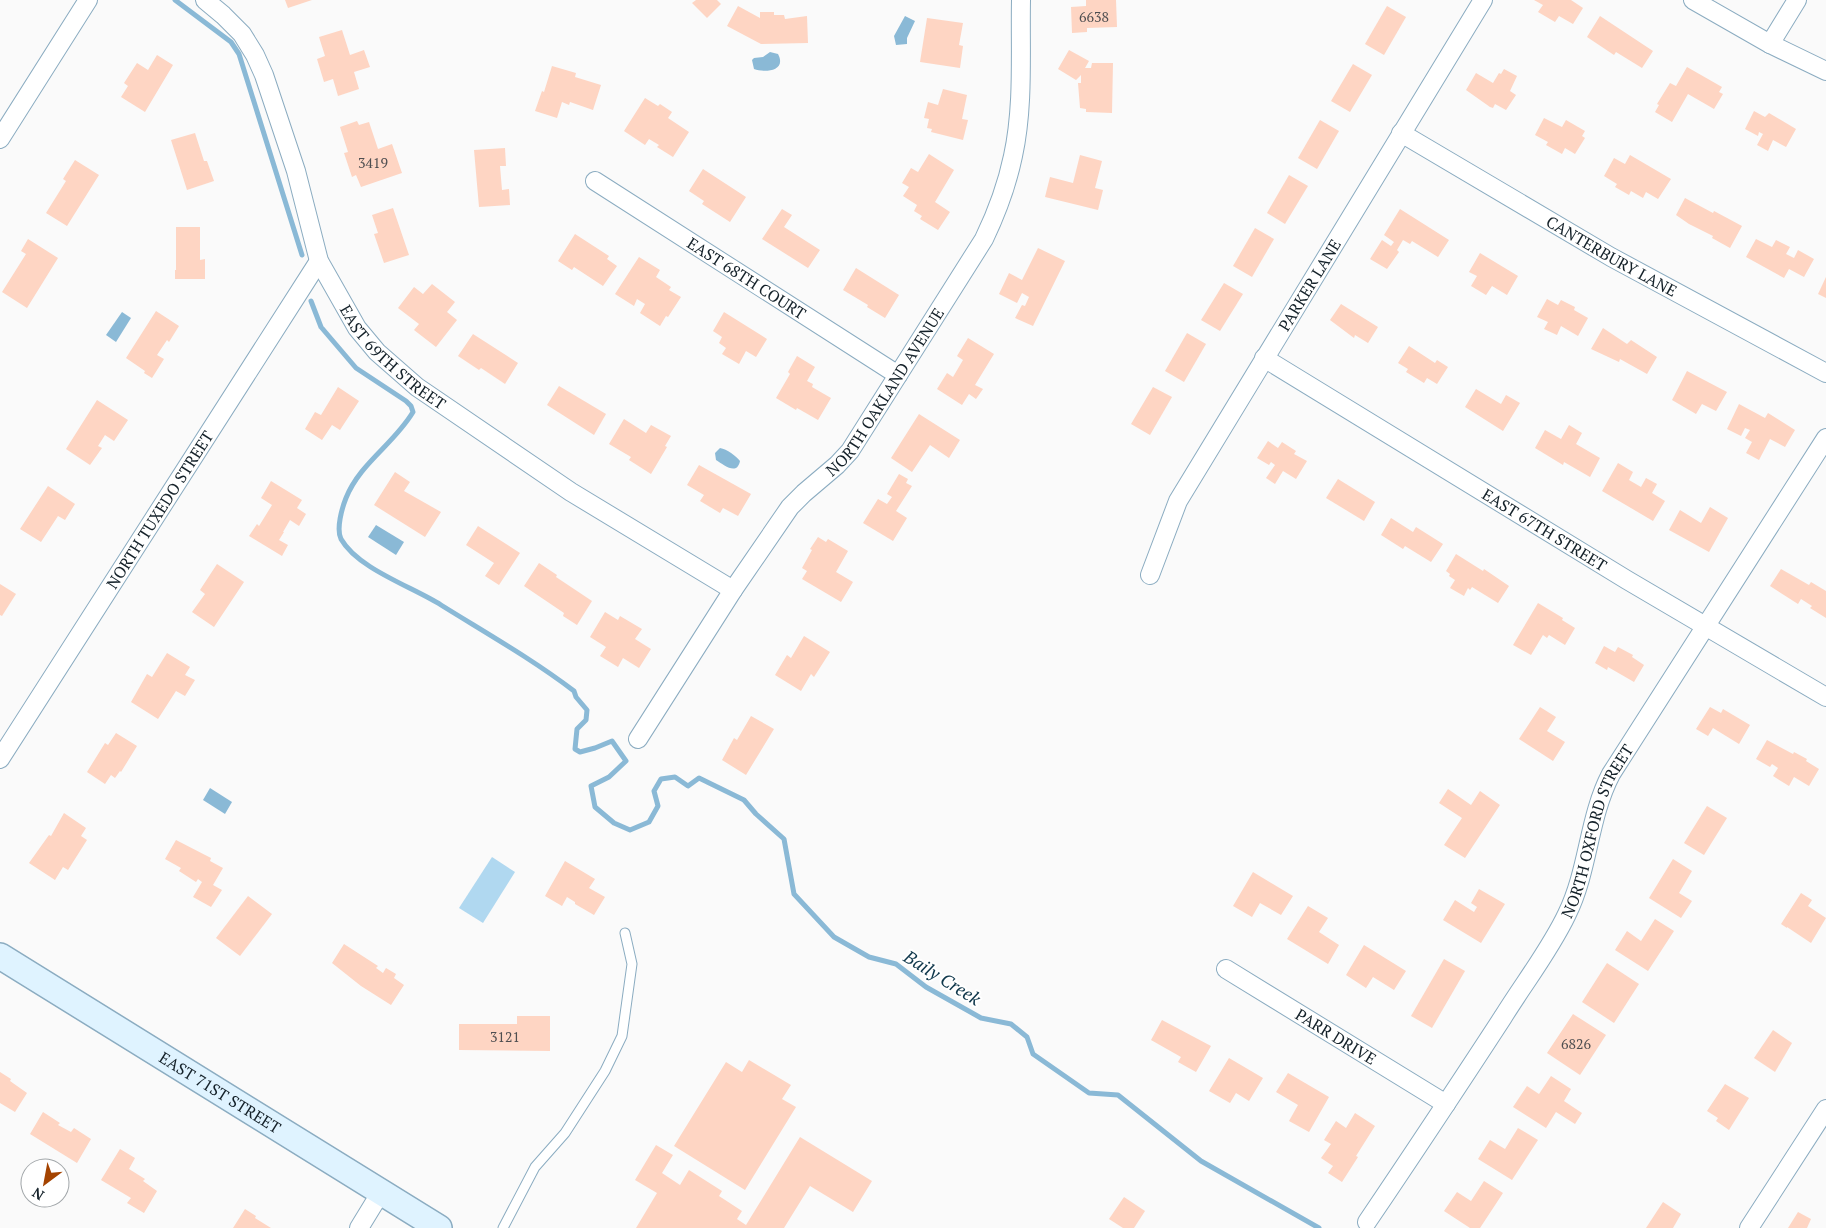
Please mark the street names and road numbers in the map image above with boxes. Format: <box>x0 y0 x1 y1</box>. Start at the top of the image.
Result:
street label: CANTERBURY LANE <box>1542 210 1681 302</box>
street label: EAST 68TH COURT <box>683 232 810 324</box>
street label: PARKER LANE <box>1273 235 1346 335</box>
street label: EAST 69TH STREET <box>335 301 450 415</box>
street label: NORTH OAKLAND AVENUE <box>821 303 949 481</box>
street label: NORTH TUXEDO STREET <box>101 427 218 593</box>
street label: EAST 67TH STREET <box>1478 483 1611 576</box>
street label: NORTH OXFORD STREET <box>1556 740 1638 922</box>
street label: PARR DRIVE <box>1291 1003 1381 1070</box>
street label: EAST 71ST STREET <box>155 1046 285 1138</box>

